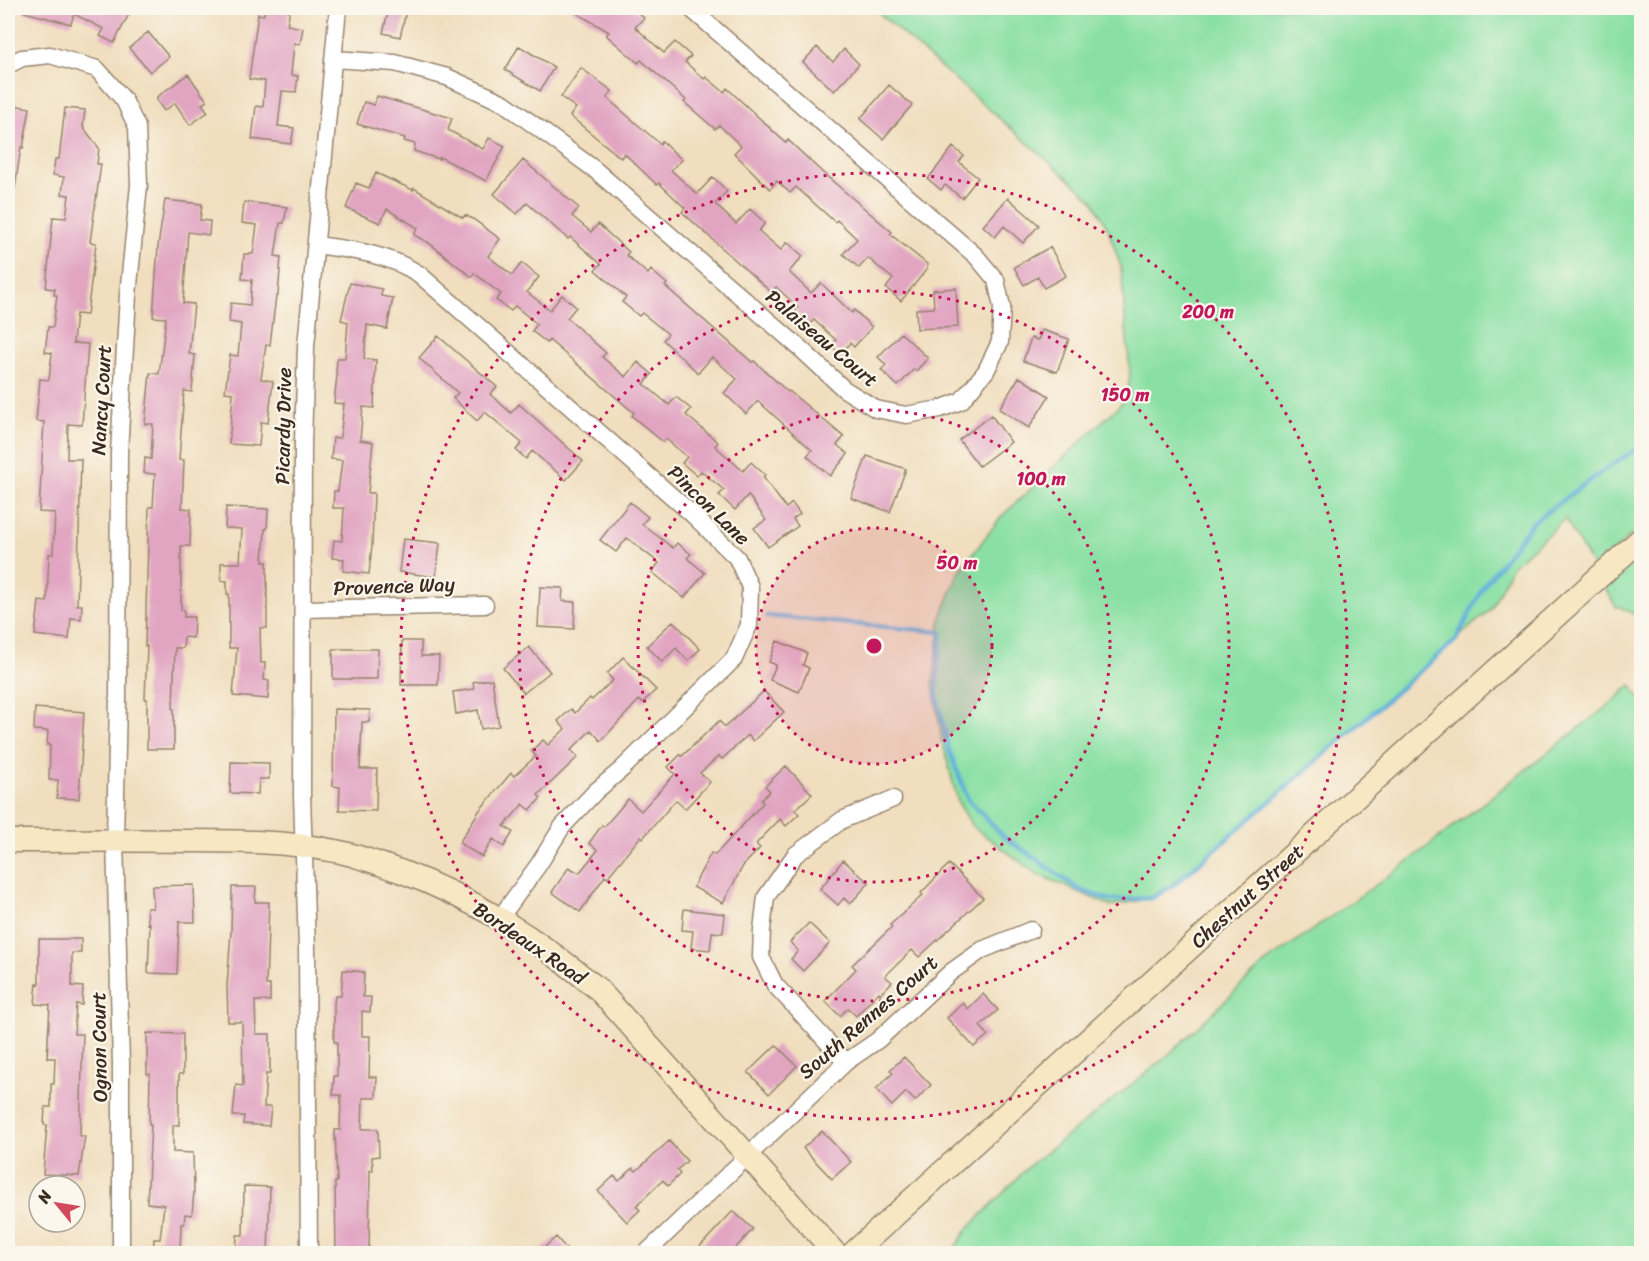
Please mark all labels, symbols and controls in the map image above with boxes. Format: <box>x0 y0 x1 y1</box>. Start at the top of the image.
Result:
street label: Palaiseau Court <box>757 280 886 397</box>
text: 200 m <box>1181 296 1234 328</box>
street label: Nancy Court <box>81 344 122 456</box>
street label: Picardy Drive <box>265 367 302 485</box>
text: 150 m <box>1101 379 1149 411</box>
street label: Pincon Lane <box>659 456 759 554</box>
text: 100 m <box>1017 463 1066 495</box>
text: 50 m <box>937 547 978 579</box>
street label: Provence Way <box>333 567 456 606</box>
centre of rings <box>864 636 884 656</box>
street label: Chestnut Street <box>1182 835 1313 957</box>
street label: Bordeaux Road <box>466 892 595 995</box>
street label: South Rennes Court <box>790 946 947 1088</box>
street label: Ognon Court <box>81 991 118 1102</box>
north arrow <box>27 1174 87 1234</box>
text: N <box>29 1184 60 1210</box>

